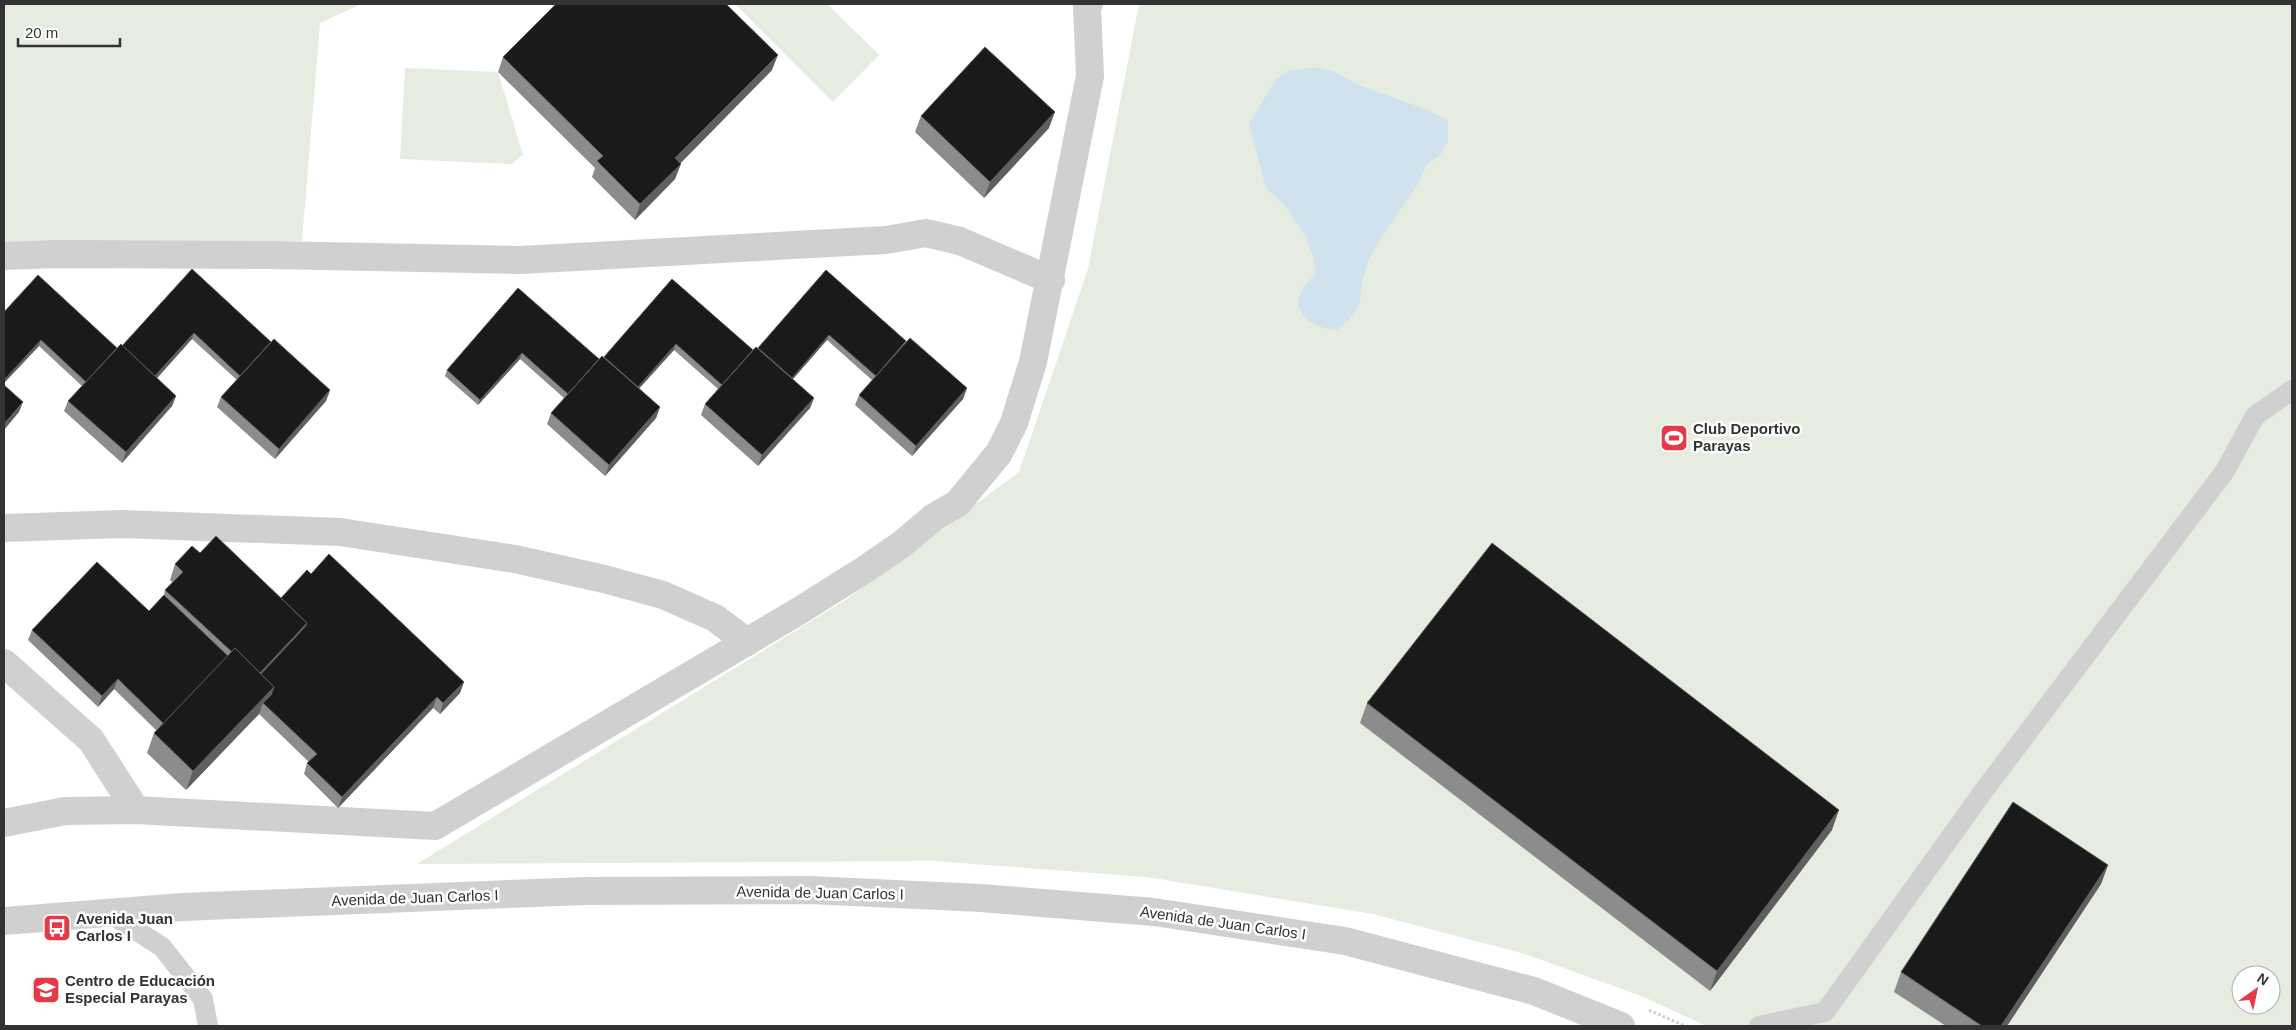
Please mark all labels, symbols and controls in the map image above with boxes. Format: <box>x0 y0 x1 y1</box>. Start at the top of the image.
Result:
scale bar <box>18 15 120 47</box>
text: 20 m <box>25 24 58 41</box>
place label: Club Deportivo Parayas <box>1693 420 1801 454</box>
sports icon: Club Deportivo Parayas <box>1659 423 1689 453</box>
street label: Avenida de Juan Carlos I <box>736 883 904 902</box>
street label: Avenida de Juan Carlos I <box>331 886 499 909</box>
street label: Avenida de Juan Carlos I <box>1139 902 1307 943</box>
place label: Avenida Juan Carlos I <box>76 910 173 944</box>
bus stop icon: Avenida Juan Carlos I <box>42 913 72 943</box>
north arrow <box>2231 965 2281 1015</box>
text: N <box>2254 970 2272 989</box>
place label: Centro de Educación Especial Parayas <box>65 972 215 1006</box>
school or university icon: Centro de Educación Especial Parayas <box>31 975 61 1005</box>

